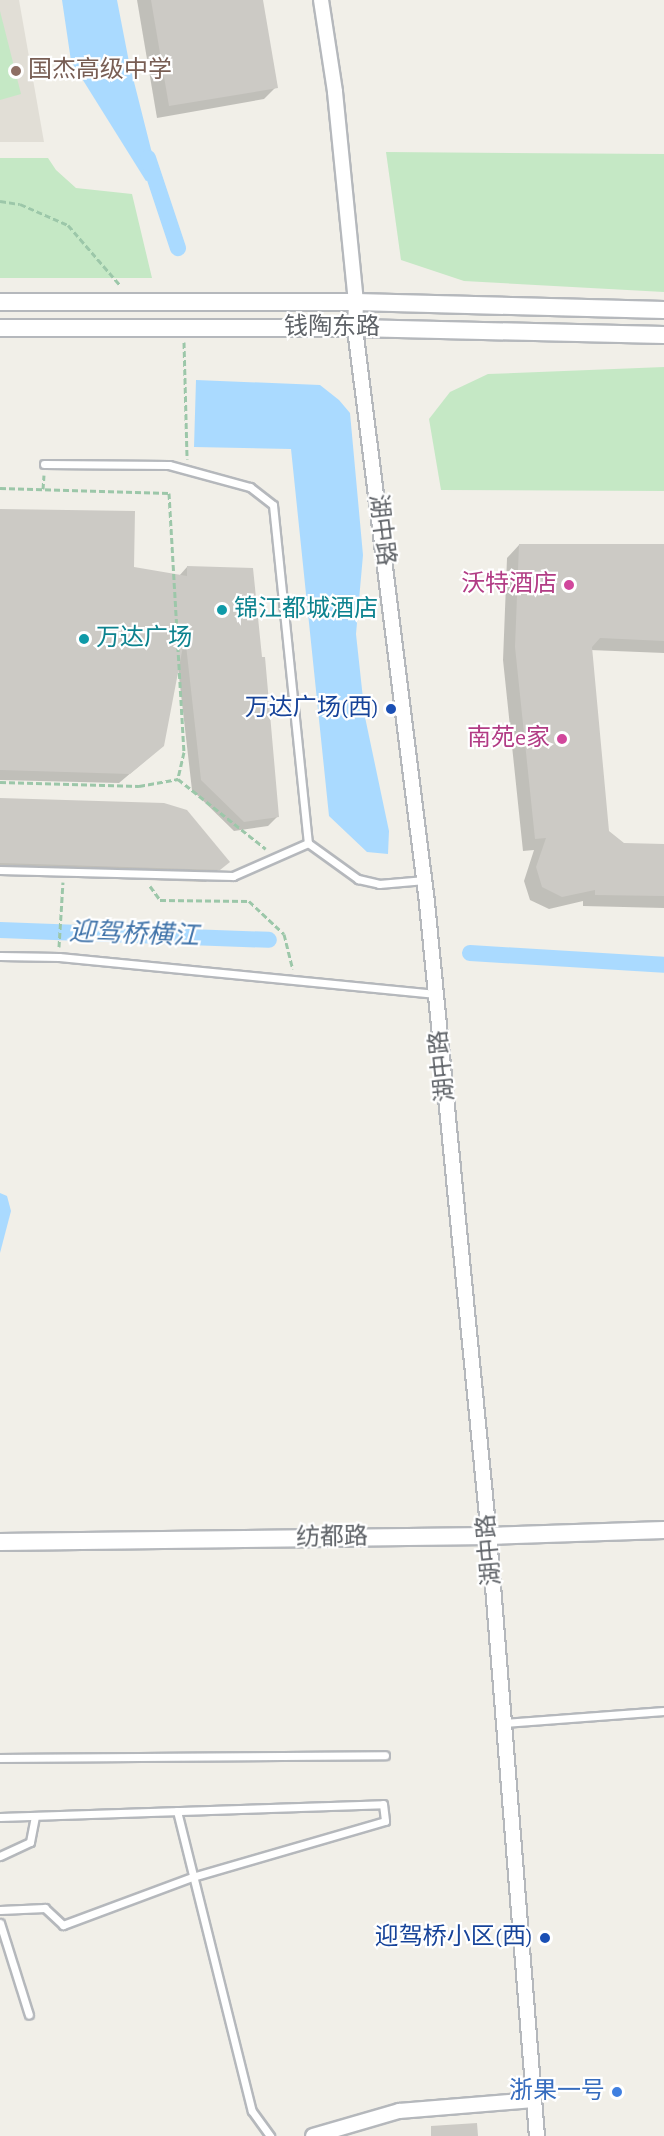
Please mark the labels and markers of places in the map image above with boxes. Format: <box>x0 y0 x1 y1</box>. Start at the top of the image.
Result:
place label: 国杰高级中学 <box>28 57 172 85</box>
marker: 国杰高级中学 <box>9 64 23 78</box>
place label: 沃特酒店 <box>461 571 557 599</box>
marker: 沃特酒店 <box>562 578 576 592</box>
place label: 锦江都城酒店 <box>234 596 378 624</box>
marker: 锦江都城酒店 <box>215 603 229 617</box>
place label: 万达广场 <box>96 625 192 653</box>
marker: 万达广场 <box>77 632 91 646</box>
place label: 万达广场(西) <box>245 695 379 723</box>
marker: 万达广场(西) <box>384 702 398 716</box>
place label: 南苑e家 <box>467 725 550 753</box>
marker: 南苑e家 <box>555 732 569 746</box>
place label: 迎驾桥小区(西) <box>375 1924 533 1952</box>
marker: 迎驾桥小区(西) <box>538 1931 552 1945</box>
place label: 浙果一号 <box>509 2078 605 2106</box>
marker: 浙果一号 <box>610 2085 624 2099</box>

